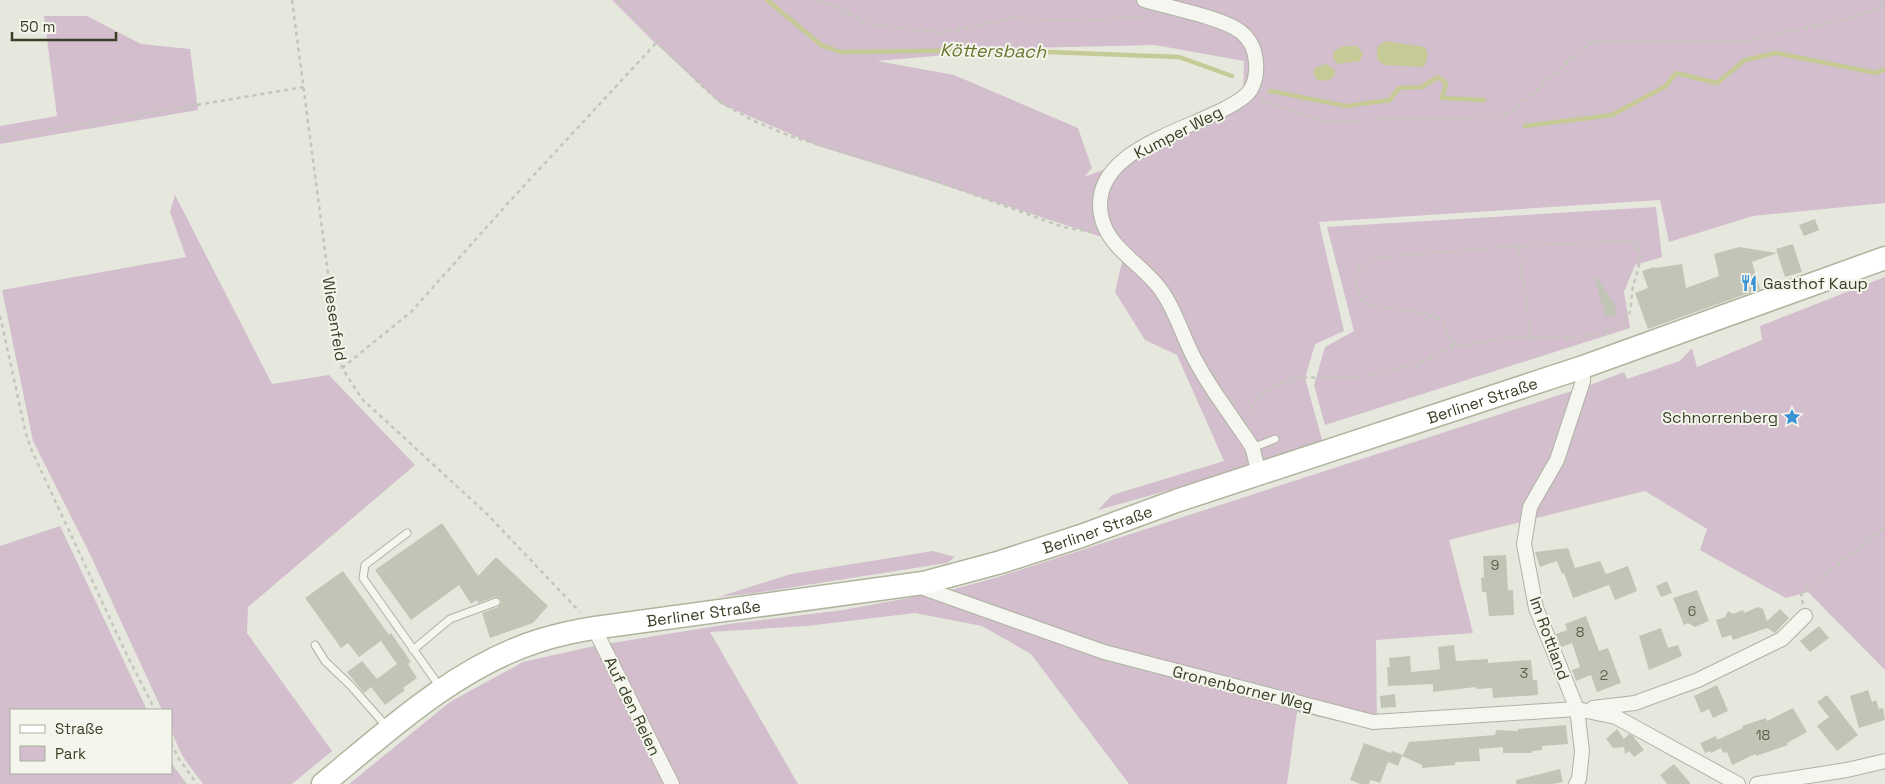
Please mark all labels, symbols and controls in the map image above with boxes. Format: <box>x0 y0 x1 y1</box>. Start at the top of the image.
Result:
scale bar <box>12 10 116 42</box>
text: 50 m <box>20 17 55 36</box>
water label: Köttersbach <box>940 38 1047 63</box>
street label: Kumper Weg <box>1130 101 1226 164</box>
restaurant icon: Gasthof Kaup <box>1739 273 1759 293</box>
place label: Gasthof Kaup <box>1763 273 1868 294</box>
street label: Wiesenfeld <box>317 275 352 363</box>
street label: Berliner Straße <box>1424 373 1540 429</box>
place label: Schnorrenberg <box>1662 407 1778 428</box>
place icon: Schnorrenberg <box>1782 407 1802 427</box>
street label: Berliner Straße <box>1040 501 1155 559</box>
house number: 9 <box>1491 556 1499 574</box>
street label: Im Rottland <box>1525 593 1574 683</box>
street label: Berliner Straße <box>645 595 762 632</box>
house number: 6 <box>1688 602 1696 620</box>
house number: 8 <box>1576 623 1585 641</box>
street label: Auf den Reien <box>600 653 666 759</box>
street label: Gronenborner Weg <box>1170 661 1315 716</box>
house number: 3 <box>1520 664 1528 682</box>
house number: 2 <box>1600 666 1608 684</box>
legend <box>10 709 172 774</box>
text: Straße <box>55 719 104 738</box>
house number: 18 <box>1756 726 1771 744</box>
text: Park <box>55 744 86 763</box>

